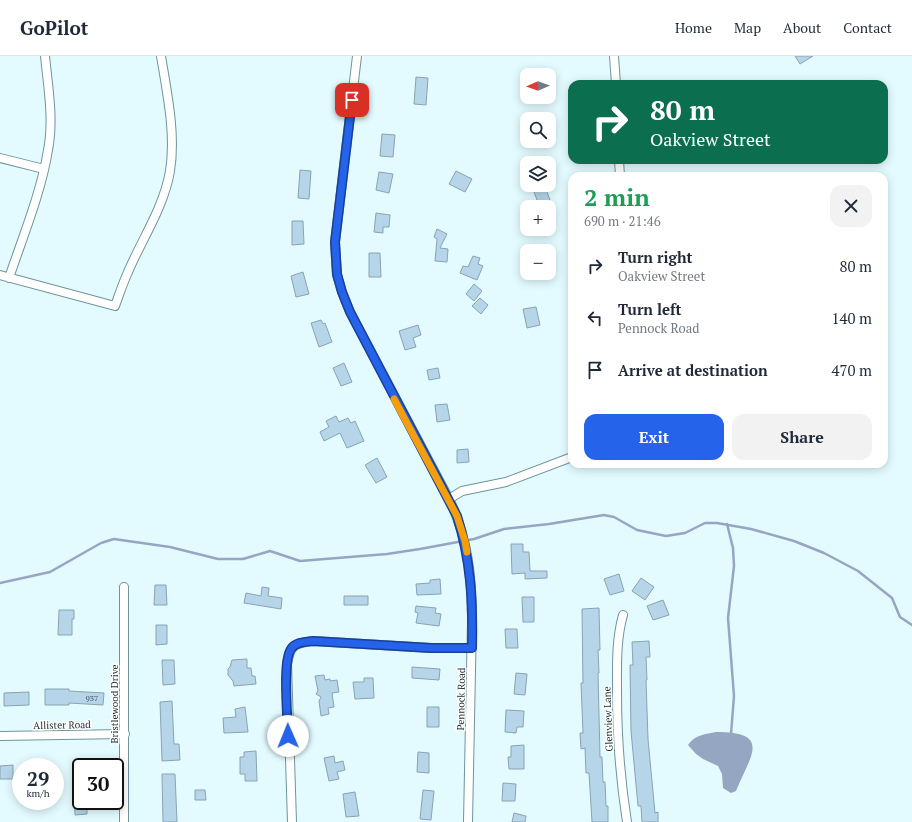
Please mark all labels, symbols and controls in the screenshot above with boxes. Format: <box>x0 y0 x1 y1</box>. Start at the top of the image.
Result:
text: GoPilot <box>20 15 88 40</box>
text: Home <box>675 18 712 37</box>
text: Map <box>734 18 761 37</box>
text: About <box>783 18 821 37</box>
text: Contact <box>843 18 892 37</box>
north arrow <box>520 68 556 104</box>
map controls <box>520 68 556 280</box>
pin <box>335 83 369 117</box>
icon: arrive <box>341 89 363 111</box>
text: 80 m <box>650 91 715 128</box>
icon: right <box>584 96 636 148</box>
button: search <box>520 112 556 148</box>
text: Oakview Street <box>650 127 771 151</box>
button: layers <box>520 156 556 192</box>
text: 2 min <box>584 181 650 213</box>
button: close <box>830 185 872 227</box>
button: + <box>520 200 556 236</box>
text: 690 m · 21:46 <box>584 212 661 230</box>
button: − <box>520 244 556 280</box>
text: Turn right <box>618 247 693 267</box>
icon: right <box>584 255 606 277</box>
text: 80 m <box>839 256 872 276</box>
text: Oakview Street <box>618 267 705 285</box>
text: Turn left <box>618 299 682 319</box>
icon: left <box>584 307 606 329</box>
text: 140 m <box>831 308 872 328</box>
text: Pennock Road <box>618 319 699 337</box>
icon: arrive <box>584 359 606 381</box>
text: Arrive at destination <box>618 360 768 380</box>
text: 470 m <box>831 360 872 380</box>
button: Exit <box>584 414 724 460</box>
button: Share <box>732 414 872 460</box>
street label: Bristlewood Drive <box>108 664 121 744</box>
street label: Pennock Road <box>454 667 468 730</box>
street label: Glenview Lane <box>600 686 616 752</box>
house number: 937 <box>86 693 98 703</box>
position arrow <box>267 715 309 757</box>
street label: Allister Road <box>33 718 91 732</box>
speed limit sign: 30 <box>72 758 124 810</box>
text: 29 <box>27 765 49 792</box>
text: km/h <box>26 787 50 800</box>

